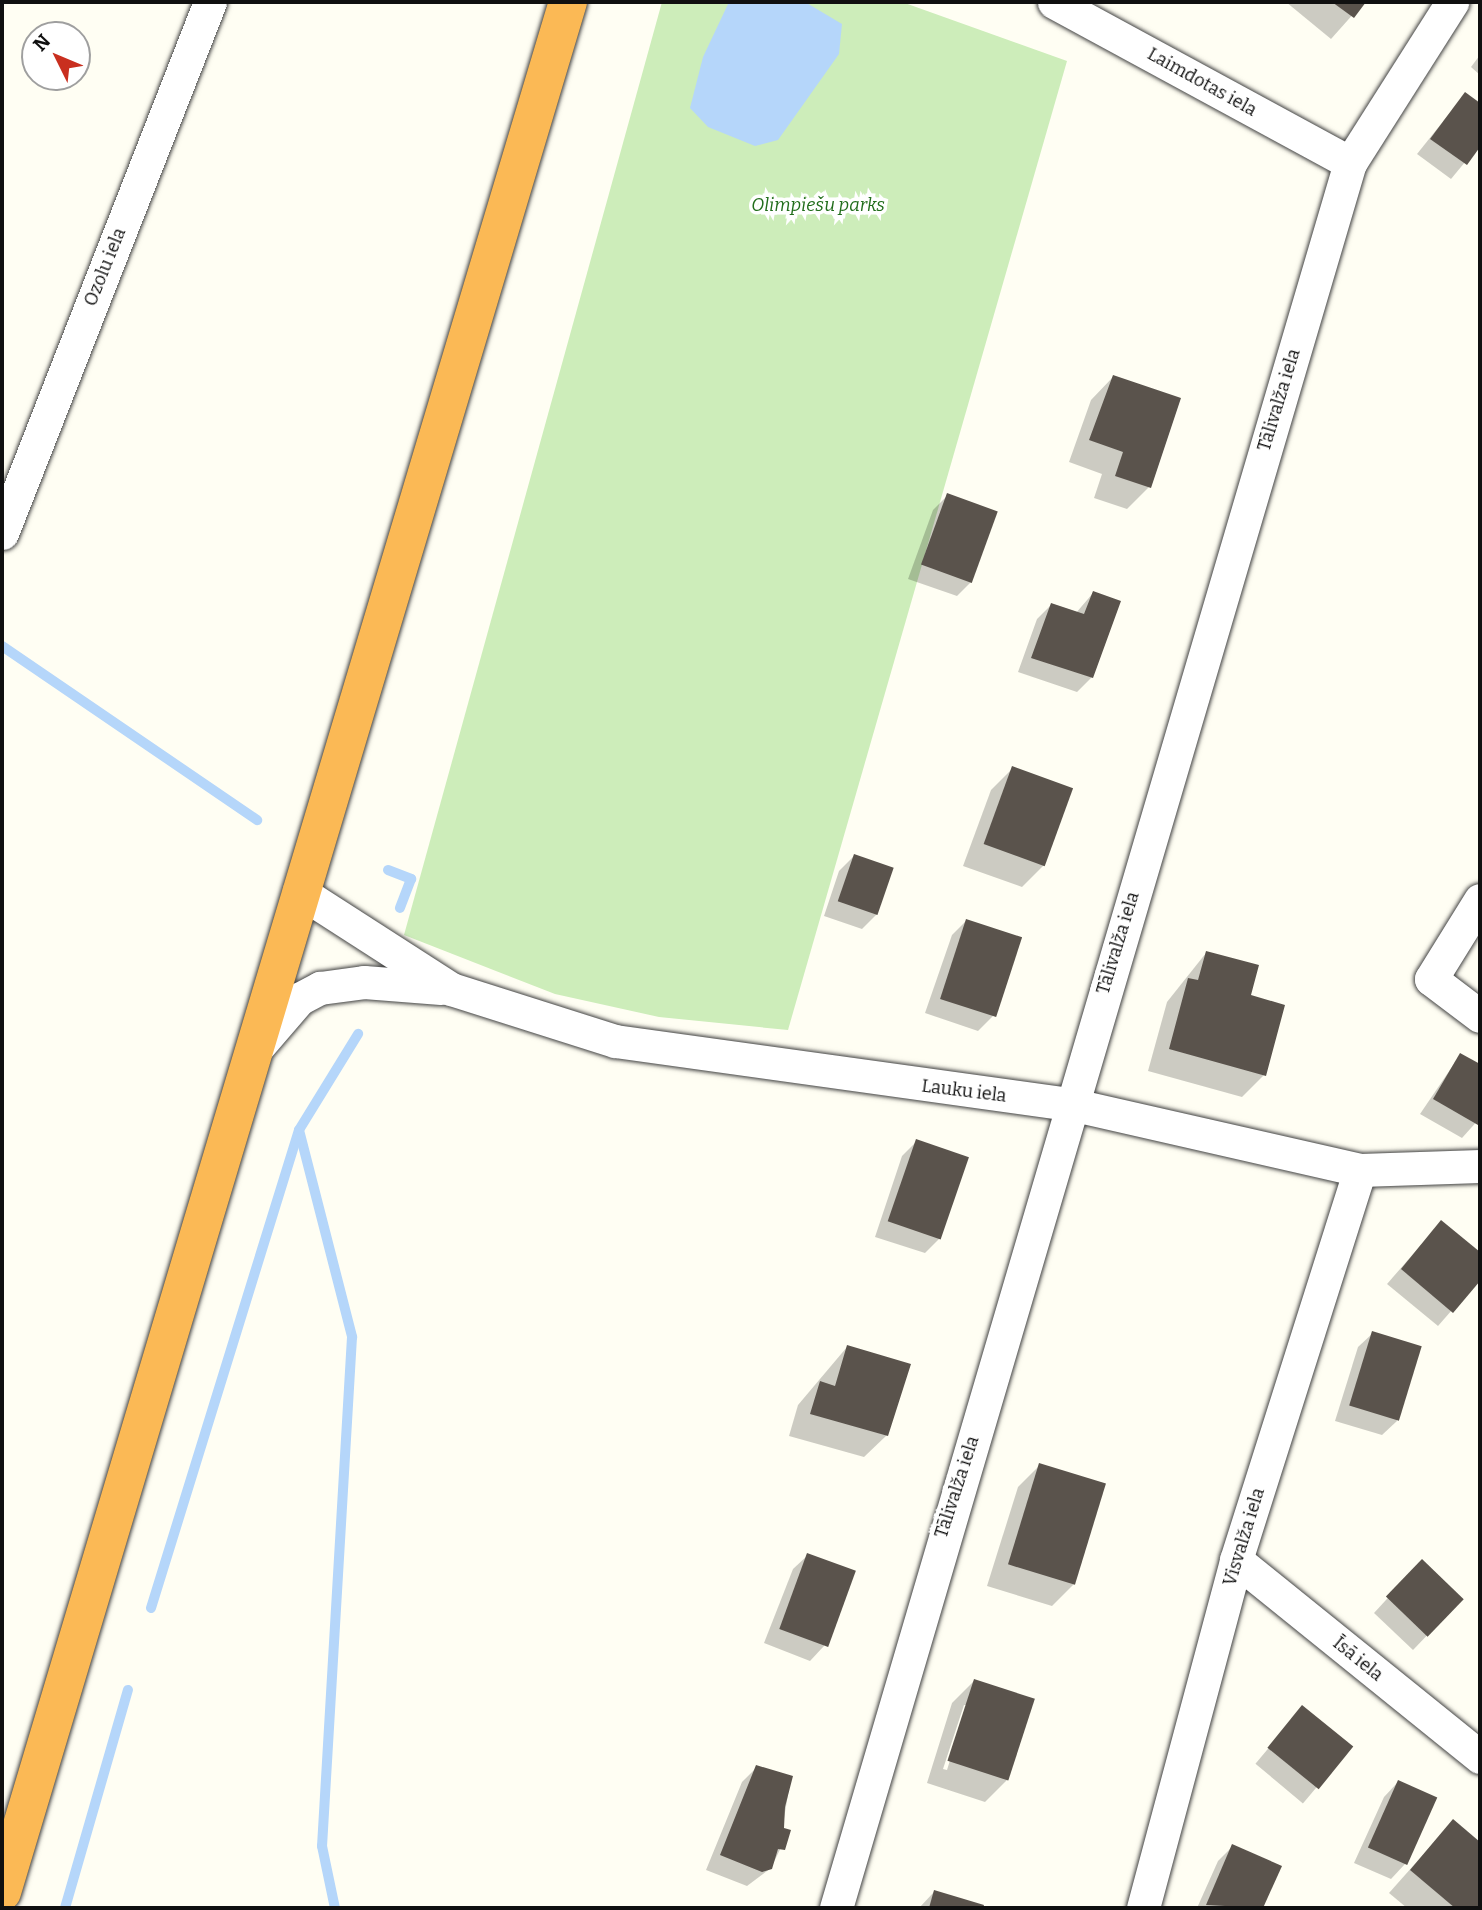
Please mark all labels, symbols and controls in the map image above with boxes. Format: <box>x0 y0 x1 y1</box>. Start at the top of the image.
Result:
north arrow <box>21 21 91 91</box>
text: N <box>28 29 55 56</box>
street label: Laimdotas iela <box>1144 43 1260 121</box>
park label: Olimpiešu parks <box>751 194 885 216</box>
street label: Ozolu iela <box>80 225 130 309</box>
street label: Tālivalža iela <box>1253 346 1305 454</box>
street label: Tālivalža iela <box>1092 889 1144 997</box>
street label: Lauku iela <box>920 1075 1008 1107</box>
street label: Tālivalža iela <box>930 1433 984 1541</box>
street label: Visvalža iela <box>1219 1485 1269 1589</box>
street label: Īsā iela <box>1329 1632 1387 1686</box>

